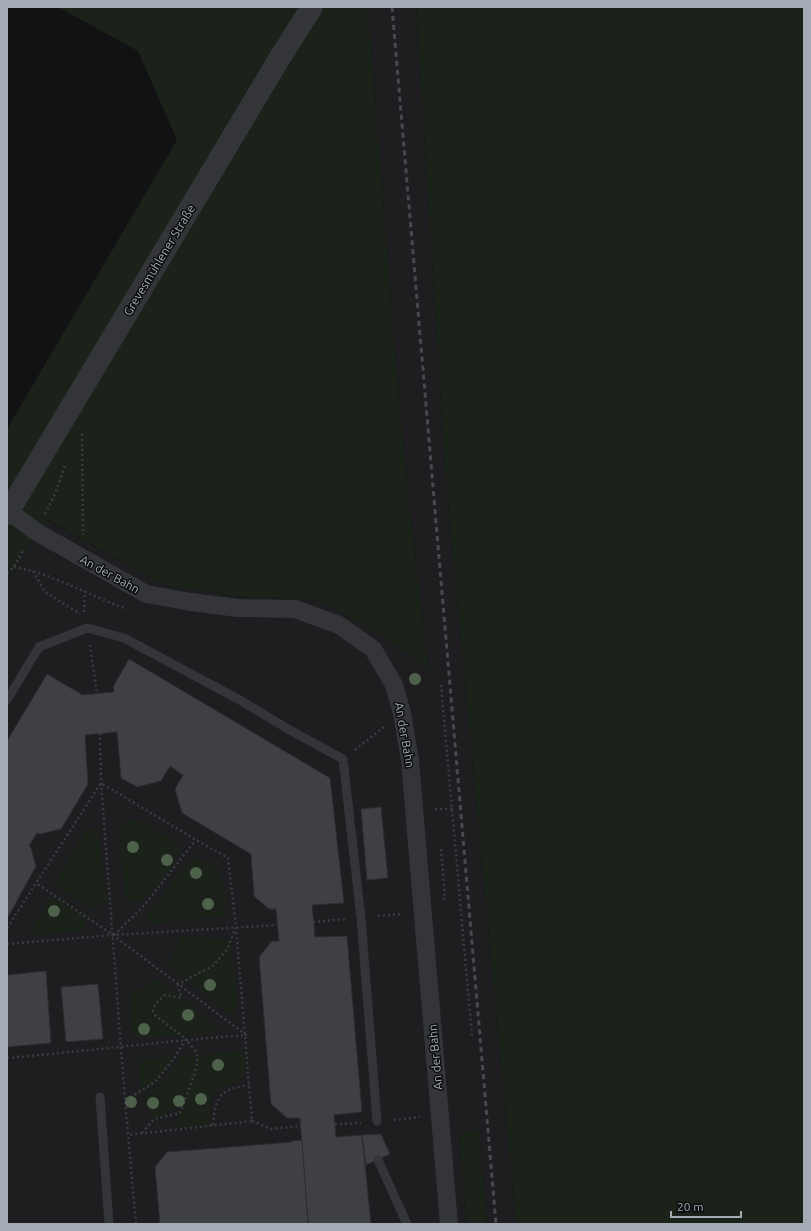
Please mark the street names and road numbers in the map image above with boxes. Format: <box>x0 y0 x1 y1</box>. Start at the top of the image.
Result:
street label: Grevesmühlener Straße <box>121 202 197 318</box>
street label: An der Bahn <box>78 552 142 596</box>
street label: An der Bahn <box>393 701 417 769</box>
street label: An der Bahn <box>426 1024 444 1090</box>

